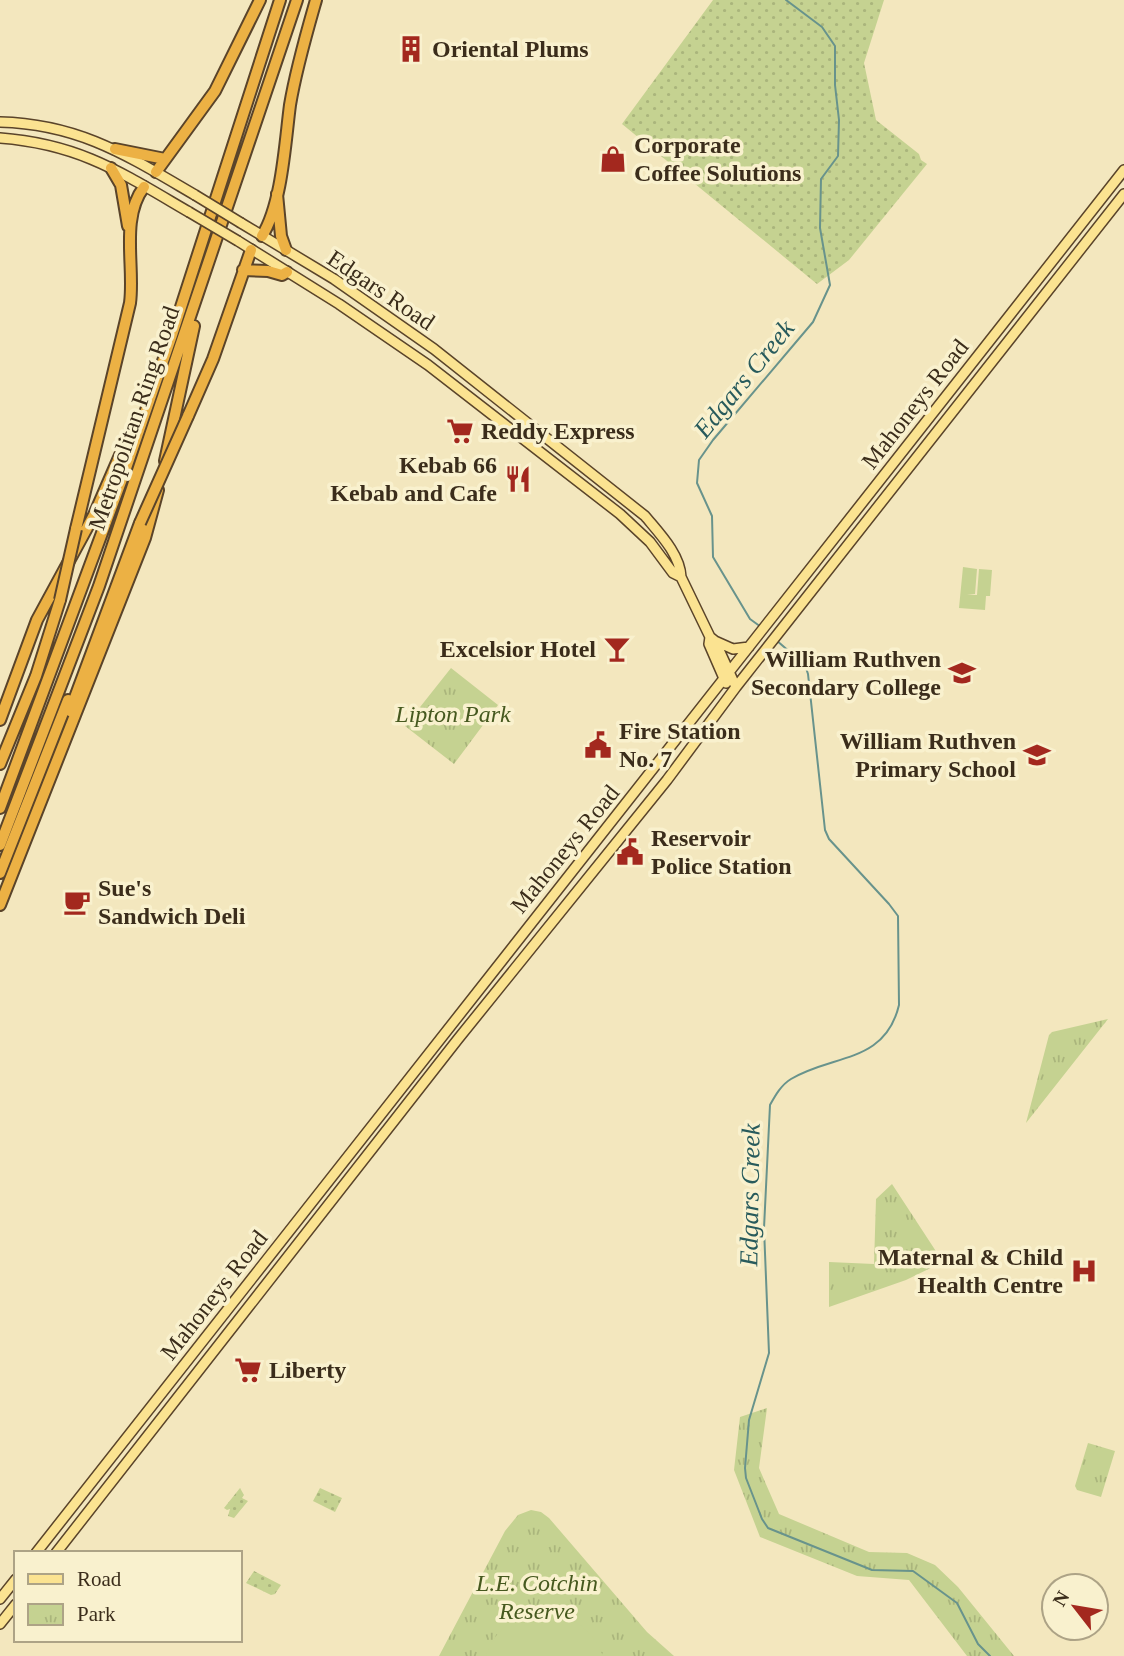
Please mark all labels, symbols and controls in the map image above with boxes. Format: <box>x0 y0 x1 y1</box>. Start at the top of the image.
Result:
building icon: Oriental Plums <box>396 34 426 64</box>
place label: Oriental Plums <box>432 36 589 62</box>
place label: Corporate Coffee Solutions <box>634 132 801 186</box>
shop icon: Corporate Coffee Solutions <box>598 144 628 174</box>
street label: Edgars Road <box>323 245 439 335</box>
street label: Metropolitan Ring Road <box>84 303 184 533</box>
water label: Edgars Creek <box>687 314 800 444</box>
street label: Mahoneys Road <box>857 334 973 474</box>
supermarket icon: Reddy Express <box>445 416 475 446</box>
place label: Reddy Express <box>481 418 635 444</box>
place label: Kebab 66 Kebab and Cafe <box>330 452 497 506</box>
restaurant icon: Kebab 66 Kebab and Cafe <box>503 464 533 494</box>
bar icon: Excelsior Hotel <box>602 634 632 664</box>
place label: Excelsior Hotel <box>440 636 596 662</box>
place label: William Ruthven Secondary College <box>751 646 941 700</box>
school or university icon: William Ruthven Secondary College <box>947 658 977 688</box>
park label: Lipton Park <box>394 701 511 727</box>
place label: Fire Station No. 7 <box>619 718 741 772</box>
place label: William Ruthven Primary School <box>840 728 1016 782</box>
public building icon: Fire Station No. 7 <box>583 730 613 760</box>
school or university icon: William Ruthven Primary School <box>1022 740 1052 770</box>
street label: Mahoneys Road <box>506 780 624 918</box>
place label: Reservoir Police Station <box>651 825 792 879</box>
public building icon: Reservoir Police Station <box>615 837 645 867</box>
place label: Sue's Sandwich Deli <box>98 875 246 929</box>
cafe icon: Sue's Sandwich Deli <box>62 887 92 917</box>
water label: Edgars Creek <box>734 1123 766 1268</box>
street label: Mahoneys Road <box>156 1225 272 1365</box>
place label: Maternal & Child Health Centre <box>878 1244 1064 1298</box>
hospital icon: Maternal & Child Health Centre <box>1069 1256 1099 1286</box>
supermarket icon: Liberty <box>233 1355 263 1385</box>
place label: Liberty <box>269 1357 346 1383</box>
legend <box>14 1551 242 1642</box>
text: Road <box>77 1567 122 1591</box>
park label: L.E. Cotchin Reserve <box>475 1570 598 1624</box>
north arrow <box>1040 1572 1110 1642</box>
text: N <box>1048 1587 1074 1610</box>
text: Park <box>77 1602 116 1626</box>

